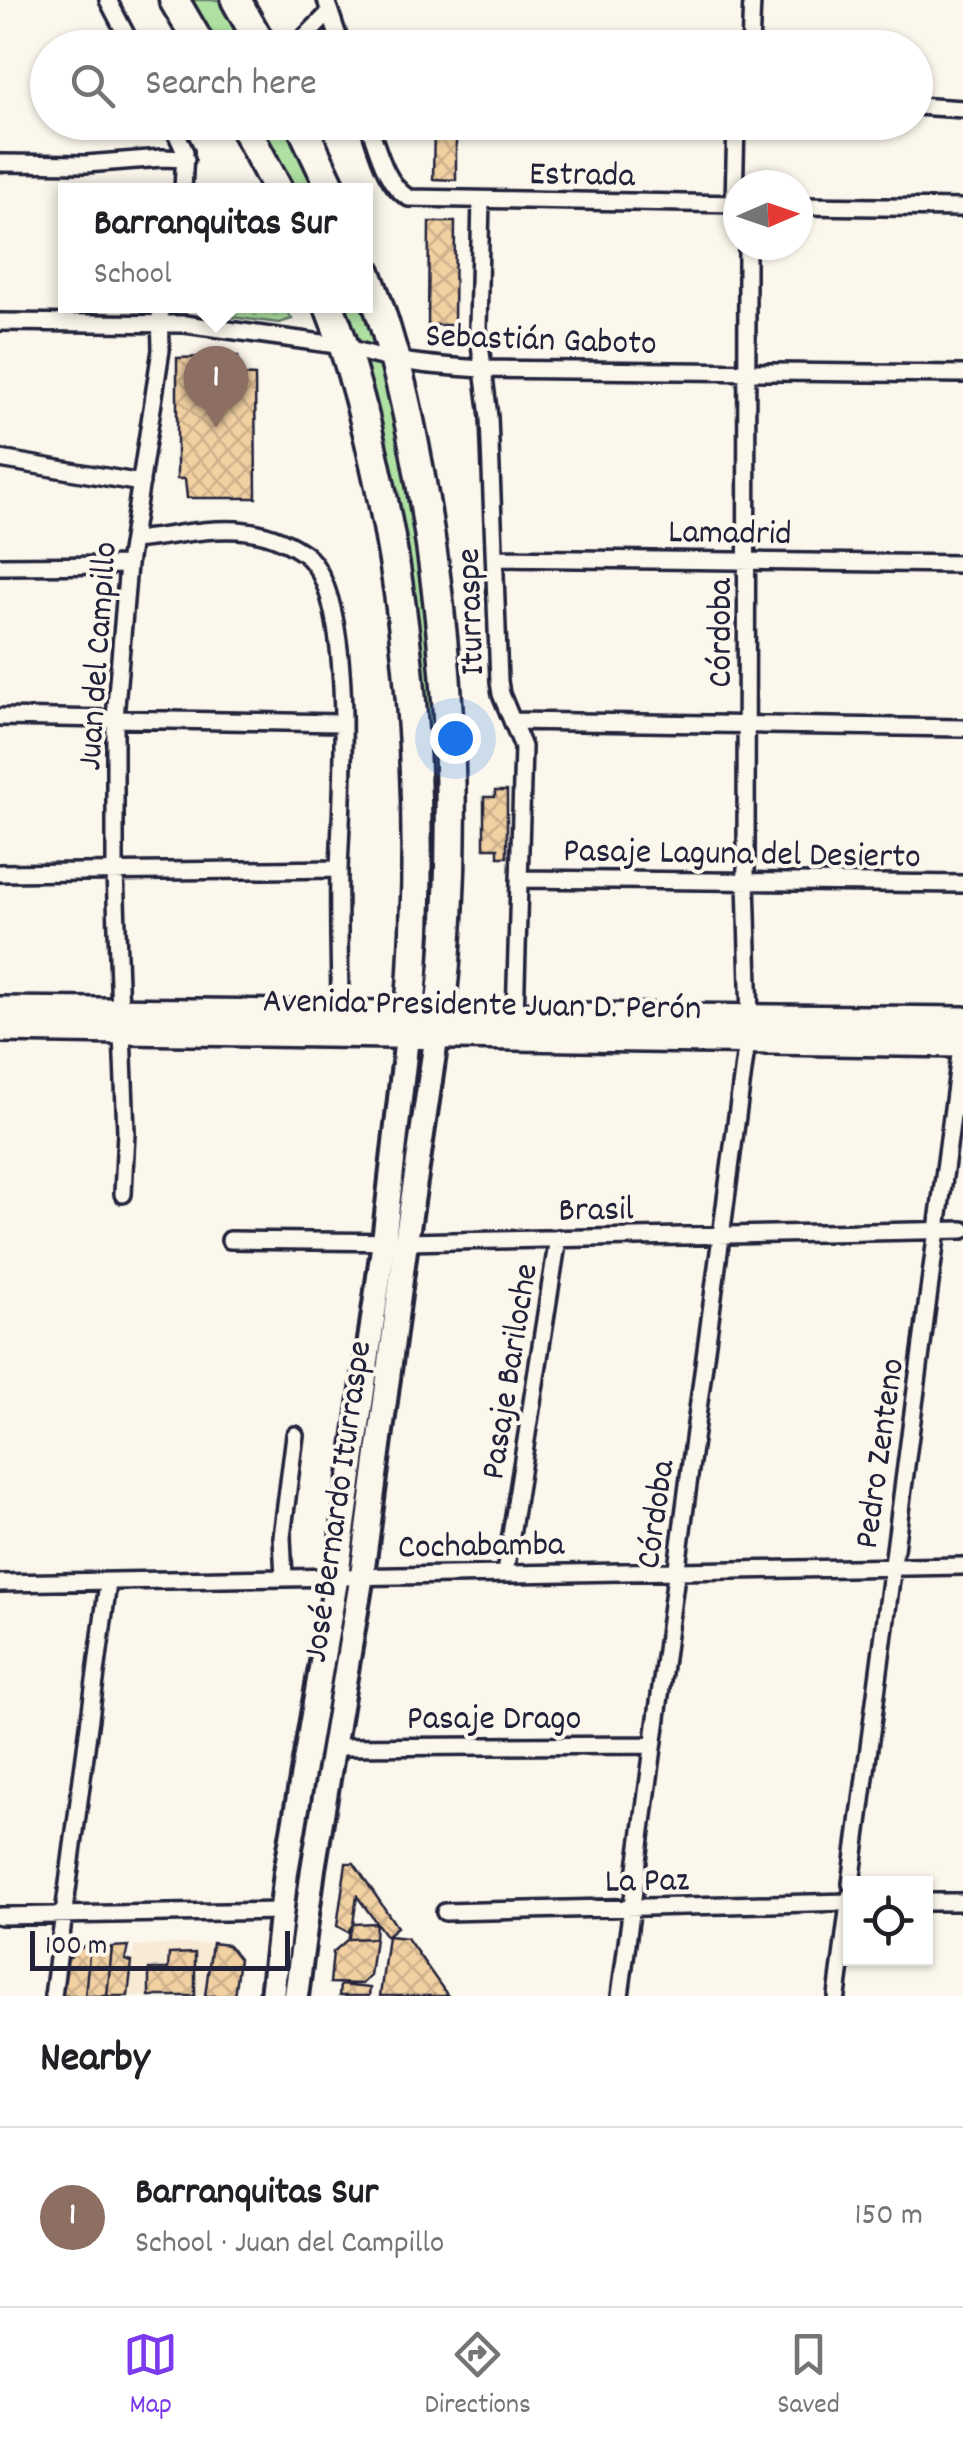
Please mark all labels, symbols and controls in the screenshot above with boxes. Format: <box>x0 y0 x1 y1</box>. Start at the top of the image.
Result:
search box <box>30 30 933 140</box>
icon: search <box>65 58 120 113</box>
text: Search here <box>145 58 317 113</box>
street label: Estrada <box>529 151 636 203</box>
north arrow <box>723 170 813 260</box>
popup <box>58 183 373 313</box>
text: Barranquitas Sur <box>94 198 337 253</box>
text: School <box>94 253 172 299</box>
street label: Sebastián Gaboto <box>424 313 657 371</box>
pin: 1 <box>184 346 248 428</box>
street label: Lamadrid <box>668 509 792 561</box>
street label: Juan del Campillo <box>67 540 133 772</box>
street label: Iturraspe <box>446 547 500 676</box>
street label: Córdoba <box>698 578 748 688</box>
your location <box>430 713 481 764</box>
street label: Pasaje Laguna del Desierto <box>563 828 921 884</box>
street label: Avenida Presidente Juan D. Perón <box>262 978 702 1036</box>
street label: Brasil <box>558 1186 634 1238</box>
street label: Pasaje Bariloche <box>470 1260 554 1483</box>
street label: José Bernardo Iturraspe <box>293 1338 387 1666</box>
street label: Pedro Zenteno <box>844 1355 920 1552</box>
street label: Córdoba <box>626 1456 690 1572</box>
street label: Cochabamba <box>397 1522 565 1574</box>
street label: Pasaje Drago <box>407 1696 581 1746</box>
street label: La Paz <box>604 1857 690 1909</box>
map controls <box>843 1876 933 1966</box>
button: locate <box>843 1876 933 1966</box>
scale bar <box>30 1926 290 1970</box>
text: 100 m <box>45 1928 107 1968</box>
text: Nearby <box>40 2031 150 2091</box>
text: Barranquitas Sur <box>135 2167 378 2222</box>
text: 1 <box>69 2194 76 2240</box>
text: 150 m <box>854 2194 923 2240</box>
text: School · Juan del Campillo <box>135 2222 444 2268</box>
tab: Map <box>123 2327 178 2427</box>
tab: Directions <box>425 2327 531 2427</box>
tab: Saved <box>777 2327 840 2427</box>

